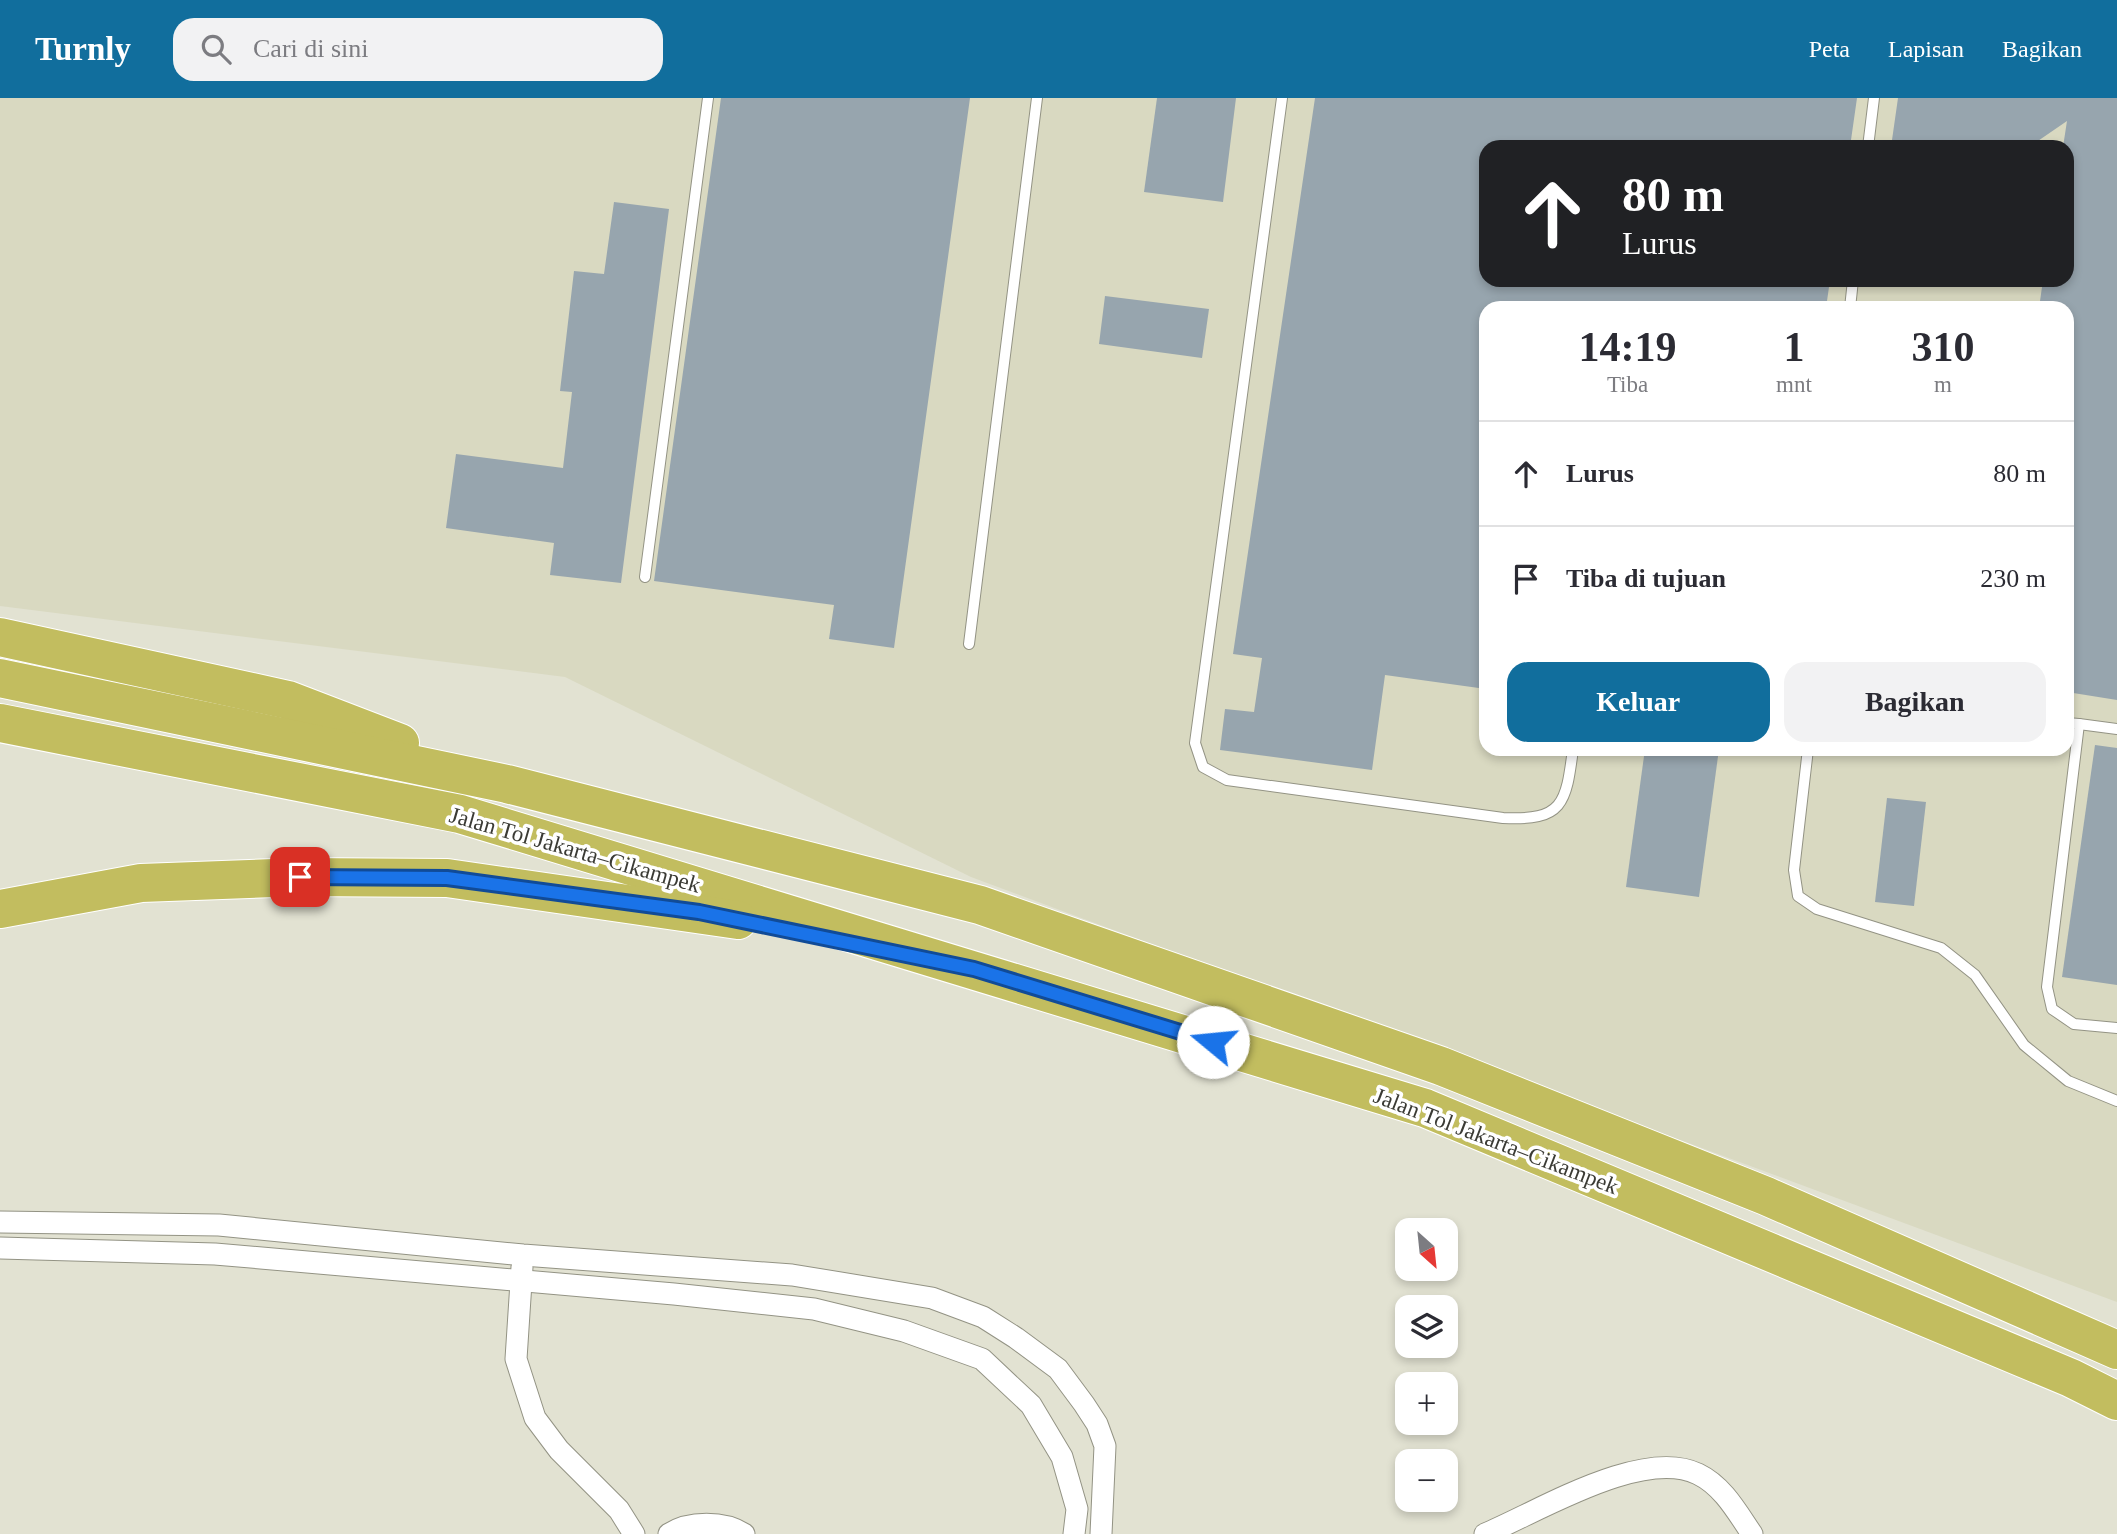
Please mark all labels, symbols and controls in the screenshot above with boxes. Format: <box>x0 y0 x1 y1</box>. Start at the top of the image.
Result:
search box <box>173 18 663 81</box>
icon: search <box>197 30 235 68</box>
text: Turnly <box>35 31 131 67</box>
text: Cari di sini <box>253 34 369 63</box>
text: Peta <box>1809 36 1850 62</box>
text: Lapisan <box>1888 36 1964 62</box>
text: Bagikan <box>2002 36 2082 62</box>
text: 80 m <box>1622 167 1724 222</box>
icon: ahead <box>1507 168 1598 259</box>
text: Lurus <box>1622 225 1697 261</box>
text: 14:19 <box>1579 324 1677 370</box>
text: 1 <box>1783 324 1804 370</box>
text: 310 <box>1911 324 1974 370</box>
text: Tiba <box>1607 372 1648 397</box>
text: mnt <box>1776 372 1812 397</box>
text: m <box>1934 372 1952 397</box>
icon: ahead <box>1507 455 1545 493</box>
text: Lurus <box>1566 459 1634 488</box>
text: 80 m <box>1993 459 2046 488</box>
icon: arrive <box>1507 560 1545 598</box>
text: Tiba di tujuan <box>1566 564 1726 593</box>
text: 230 m <box>1980 564 2046 593</box>
button: Keluar <box>1507 662 1770 742</box>
button: Bagikan <box>1784 662 2046 742</box>
street label: Jalan Tol Jakarta–Cikampek <box>447 802 704 898</box>
pin <box>270 847 330 907</box>
icon: arrive <box>281 858 319 896</box>
position arrow <box>1176 1005 1250 1079</box>
street label: Jalan Tol Jakarta–Cikampek <box>1370 1083 1622 1199</box>
north arrow <box>1395 1218 1458 1281</box>
map controls <box>1395 1218 1458 1512</box>
button: layers <box>1395 1295 1458 1358</box>
button: + <box>1395 1372 1458 1435</box>
button: − <box>1395 1449 1458 1512</box>

